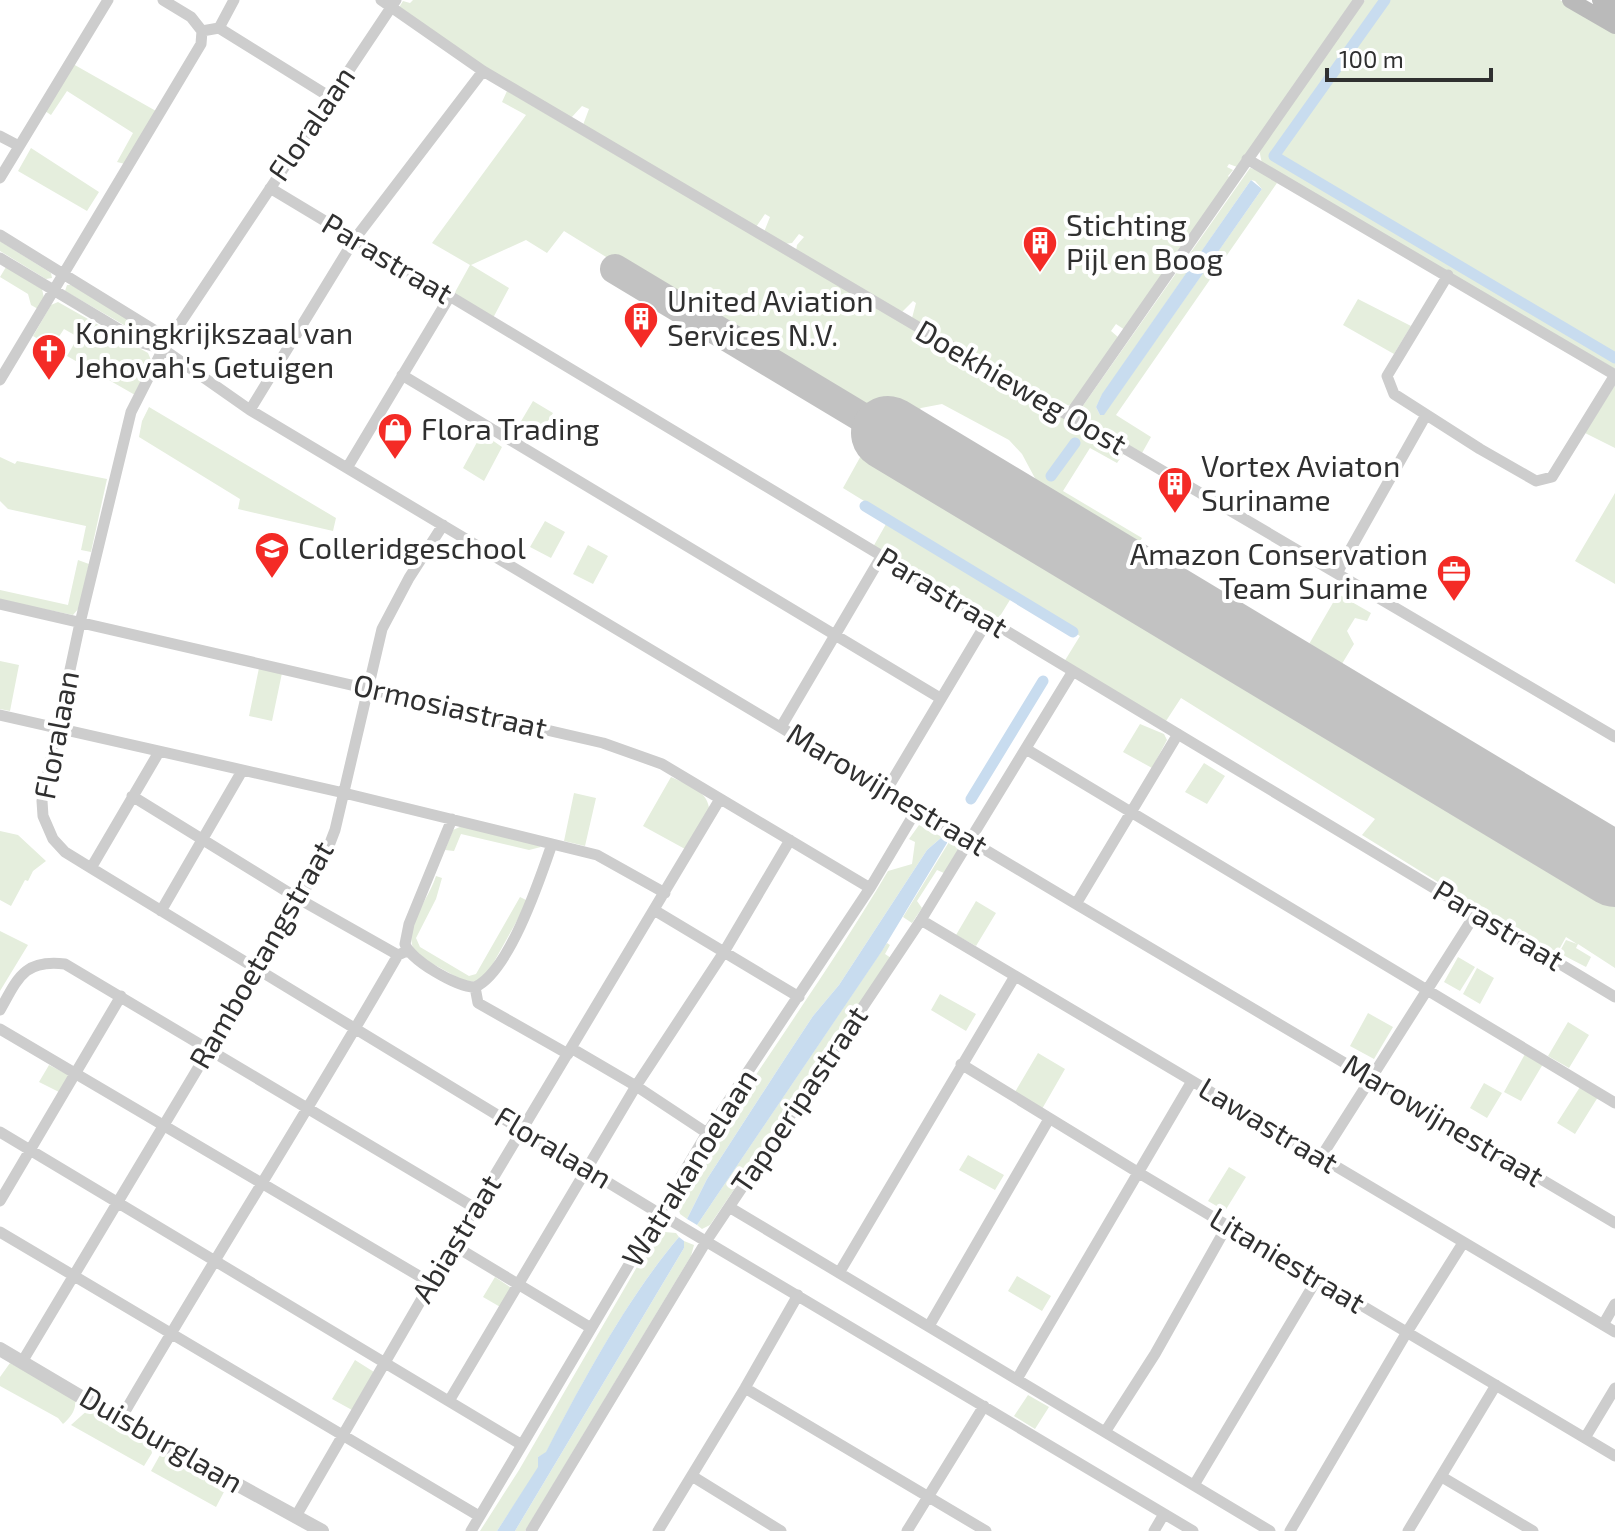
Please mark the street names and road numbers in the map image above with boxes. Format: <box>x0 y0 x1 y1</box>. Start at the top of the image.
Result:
street label: Floralaan <box>259 59 362 187</box>
street label: Parastraat <box>316 204 460 310</box>
street label: Doekhieweg Oost <box>910 311 1134 461</box>
street label: Parastraat <box>871 538 1015 644</box>
street label: Ormosiastraat <box>350 665 551 745</box>
street label: Floralaan <box>25 667 85 802</box>
street label: Marowijnestraat <box>781 714 995 862</box>
street label: Ramboetangstraat <box>181 834 340 1074</box>
street label: Parastraat <box>1427 871 1571 977</box>
street label: Tapoeripastraat <box>722 998 874 1199</box>
street label: Marowijnestraat <box>1337 1045 1551 1193</box>
street label: Watrakanoelaan <box>613 1062 763 1272</box>
street label: Lawastraat <box>1193 1069 1345 1180</box>
street label: Floralaan <box>489 1097 619 1195</box>
street label: Abiastraat <box>403 1168 507 1308</box>
street label: Litaniestraat <box>1204 1199 1372 1320</box>
street label: Duisburglaan <box>74 1377 250 1499</box>

